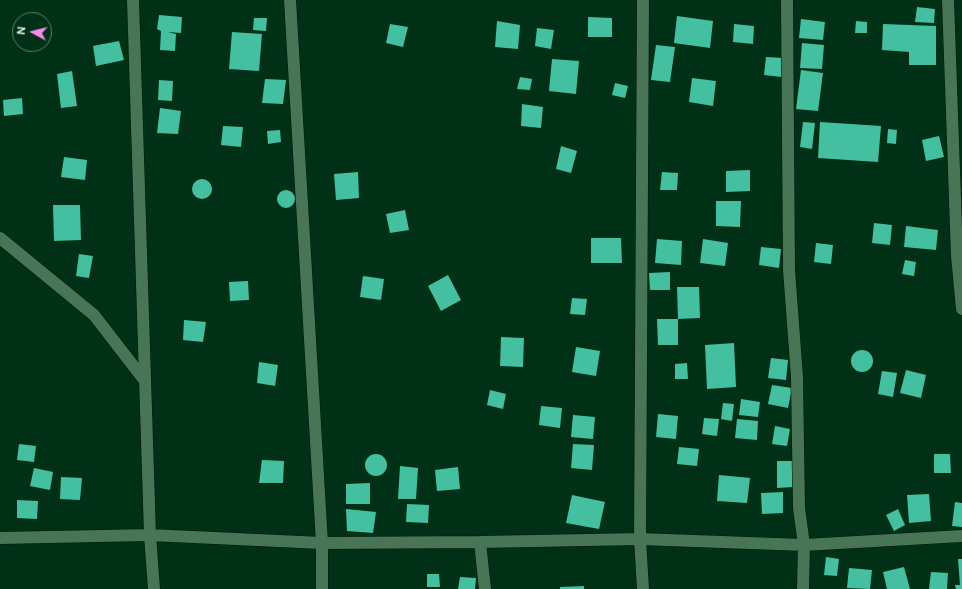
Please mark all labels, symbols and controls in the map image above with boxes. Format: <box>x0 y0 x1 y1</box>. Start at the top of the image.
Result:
north arrow <box>12 12 52 52</box>
text: N <box>14 26 29 35</box>

